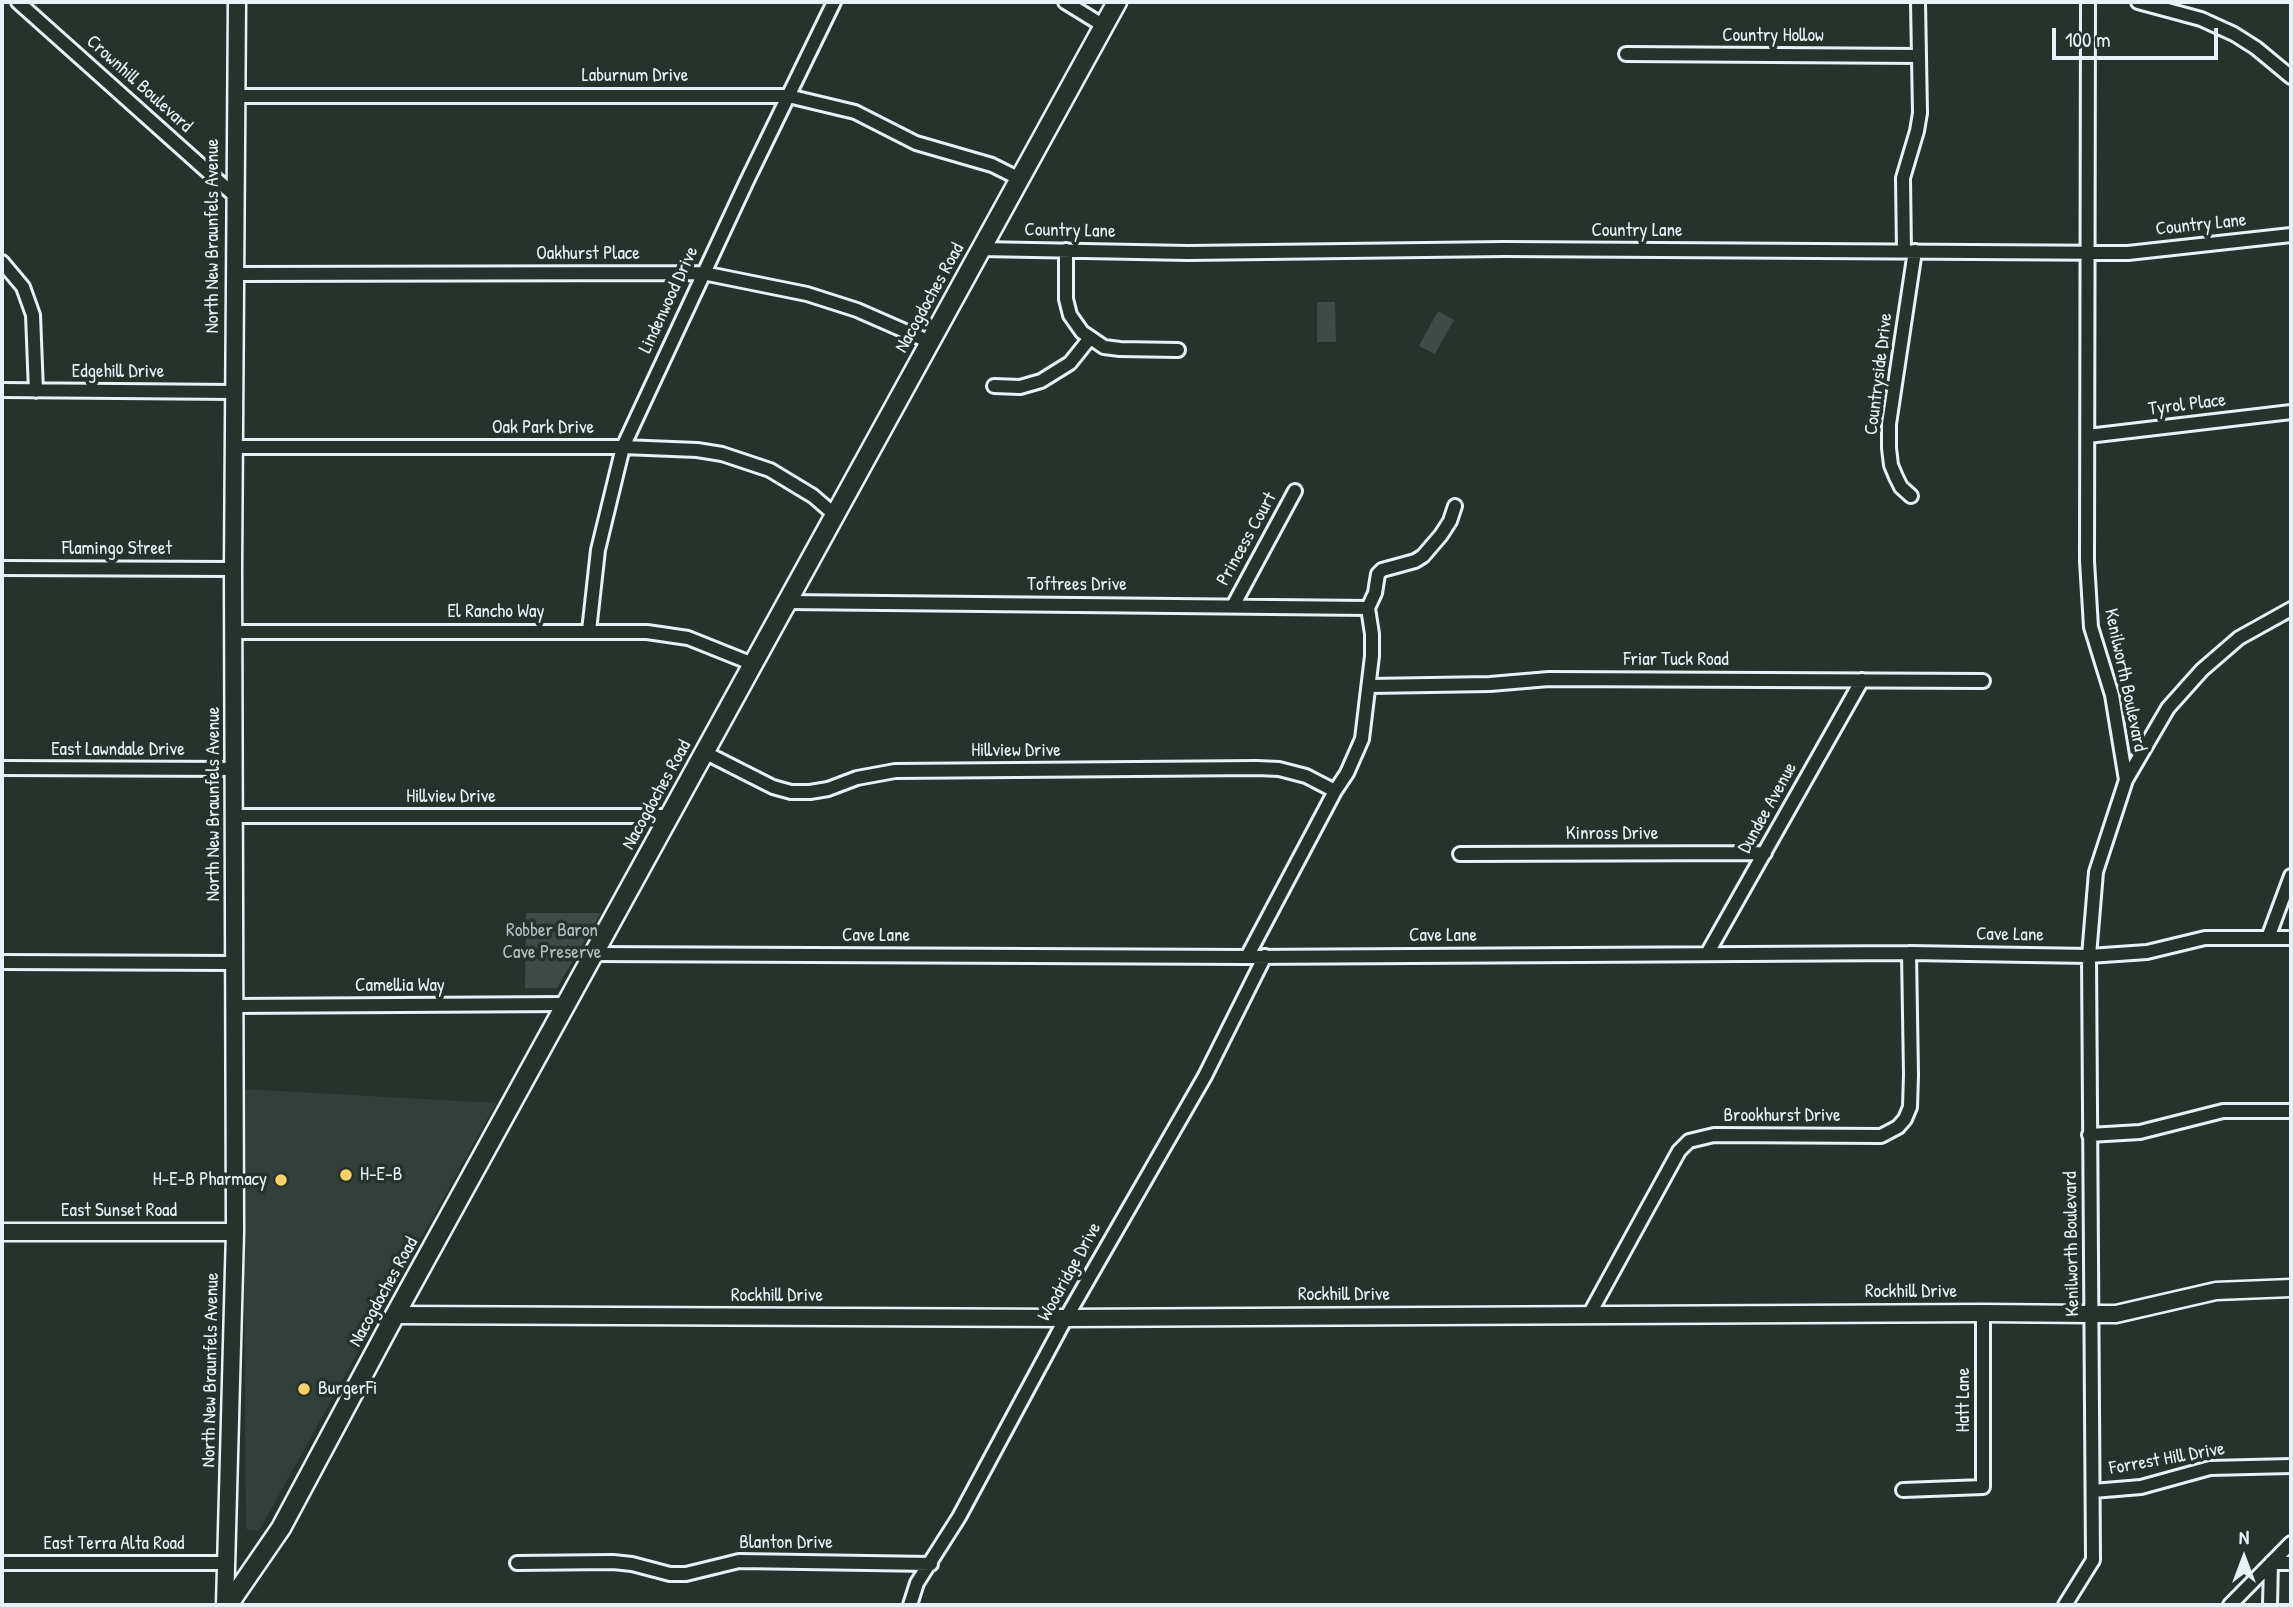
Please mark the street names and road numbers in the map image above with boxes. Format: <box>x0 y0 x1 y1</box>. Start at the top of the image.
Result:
street label: Country Hollow <box>1722 25 1824 47</box>
street label: Crownhill Boulevard <box>81 30 197 138</box>
street label: Laburnum Drive <box>582 65 688 87</box>
street label: North New Braunfels Avenue <box>202 139 224 333</box>
street label: Country Lane <box>2154 209 2248 241</box>
street label: Country Lane <box>1024 219 1116 243</box>
street label: Country Lane <box>1591 220 1683 242</box>
street label: Nacogdoches Road <box>890 239 970 357</box>
street label: Oakhurst Place <box>536 243 640 265</box>
street label: Lindenwood Drive <box>634 243 704 357</box>
street label: Countryside Drive <box>1860 312 1898 436</box>
street label: Edgehill Drive <box>72 361 164 383</box>
street label: Tyrol Place <box>2147 389 2227 421</box>
street label: Oak Park Drive <box>492 417 594 439</box>
street label: Princess Court <box>1212 489 1282 589</box>
street label: Flamingo Street <box>62 538 172 560</box>
street label: Toftrees Drive <box>1027 574 1127 596</box>
street label: El Rancho Way <box>447 601 545 623</box>
street label: Kenilworth Boulevard <box>2099 607 2151 753</box>
street label: Friar Tuck Road <box>1623 649 1729 671</box>
street label: North New Braunfels Avenue <box>203 707 225 901</box>
street label: Nacogdoches Road <box>617 736 697 854</box>
street label: East Lawndale Drive <box>51 739 185 761</box>
street label: Hillview Drive <box>971 740 1061 762</box>
street label: Dundee Avenue <box>1734 759 1802 857</box>
street label: Hillview Drive <box>406 786 496 808</box>
street label: Kinross Drive <box>1566 823 1658 845</box>
street label: Cave Lane <box>1976 923 2044 947</box>
street label: Cave Lane <box>842 925 910 947</box>
street label: Cave Lane <box>1409 925 1477 947</box>
street label: Camellia Way <box>355 975 445 997</box>
street label: Brookhurst Drive <box>1723 1105 1841 1127</box>
street label: Kenilworth Boulevard <box>2059 1171 2085 1317</box>
street label: East Sunset Road <box>61 1200 177 1222</box>
street label: Woodridge Drive <box>1033 1219 1107 1325</box>
street label: Nacogdoches Road <box>344 1233 424 1351</box>
street label: North New Braunfels Avenue <box>198 1272 224 1468</box>
street label: Rockhill Drive <box>1865 1281 1957 1303</box>
street label: Rockhill Drive <box>1298 1284 1390 1306</box>
street label: Rockhill Drive <box>731 1285 823 1307</box>
street label: Hatt Lane <box>1953 1368 1975 1432</box>
street label: Forrest Hill Drive <box>2108 1438 2226 1480</box>
street label: Blanton Drive <box>739 1532 833 1554</box>
street label: East Terra Alta Road <box>44 1533 184 1555</box>

